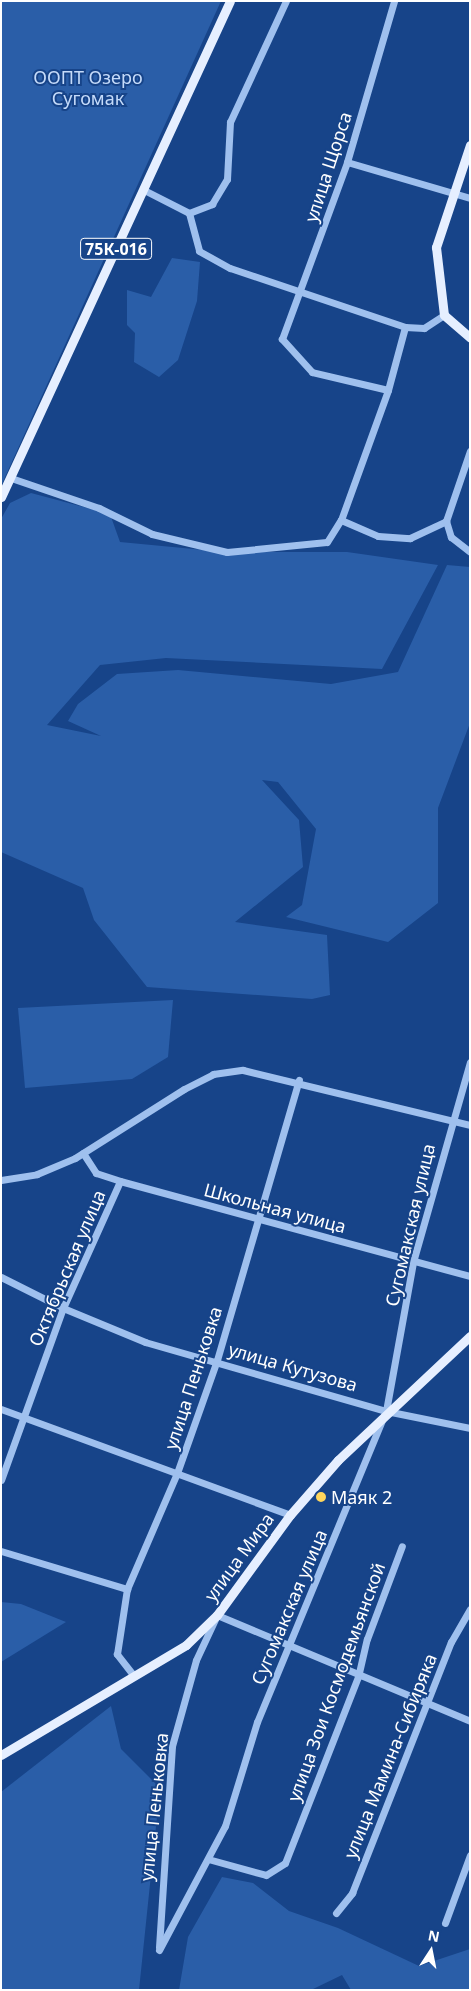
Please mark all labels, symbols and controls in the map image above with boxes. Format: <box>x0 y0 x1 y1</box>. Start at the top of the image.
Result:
park label: ООПТ Озеро Сугомак <box>33 67 143 110</box>
street label: улица Щорса <box>300 109 356 225</box>
road number: 75К-016 <box>80 235 152 262</box>
street label: Сугомакская улица <box>381 1142 439 1308</box>
street label: Школьная улица <box>202 1179 348 1237</box>
street label: Октябрьская улица <box>24 1187 110 1349</box>
street label: улица Пеньковка <box>160 1304 226 1452</box>
street label: улица Кутузова <box>226 1338 360 1396</box>
place label: Маяк 2 <box>331 1486 392 1508</box>
marker: Маяк 2 <box>315 1491 327 1503</box>
street label: улица Мира <box>200 1509 278 1605</box>
street label: Сугомакская улица <box>247 1526 331 1688</box>
street label: улица Зои Космодемьянской <box>283 1559 389 1805</box>
street label: улица Мамина-Сибиряка <box>339 1650 441 1862</box>
street label: улица Пеньковка <box>135 1732 173 1882</box>
text: N <box>427 1925 441 1946</box>
north arrow <box>406 1926 456 1976</box>

